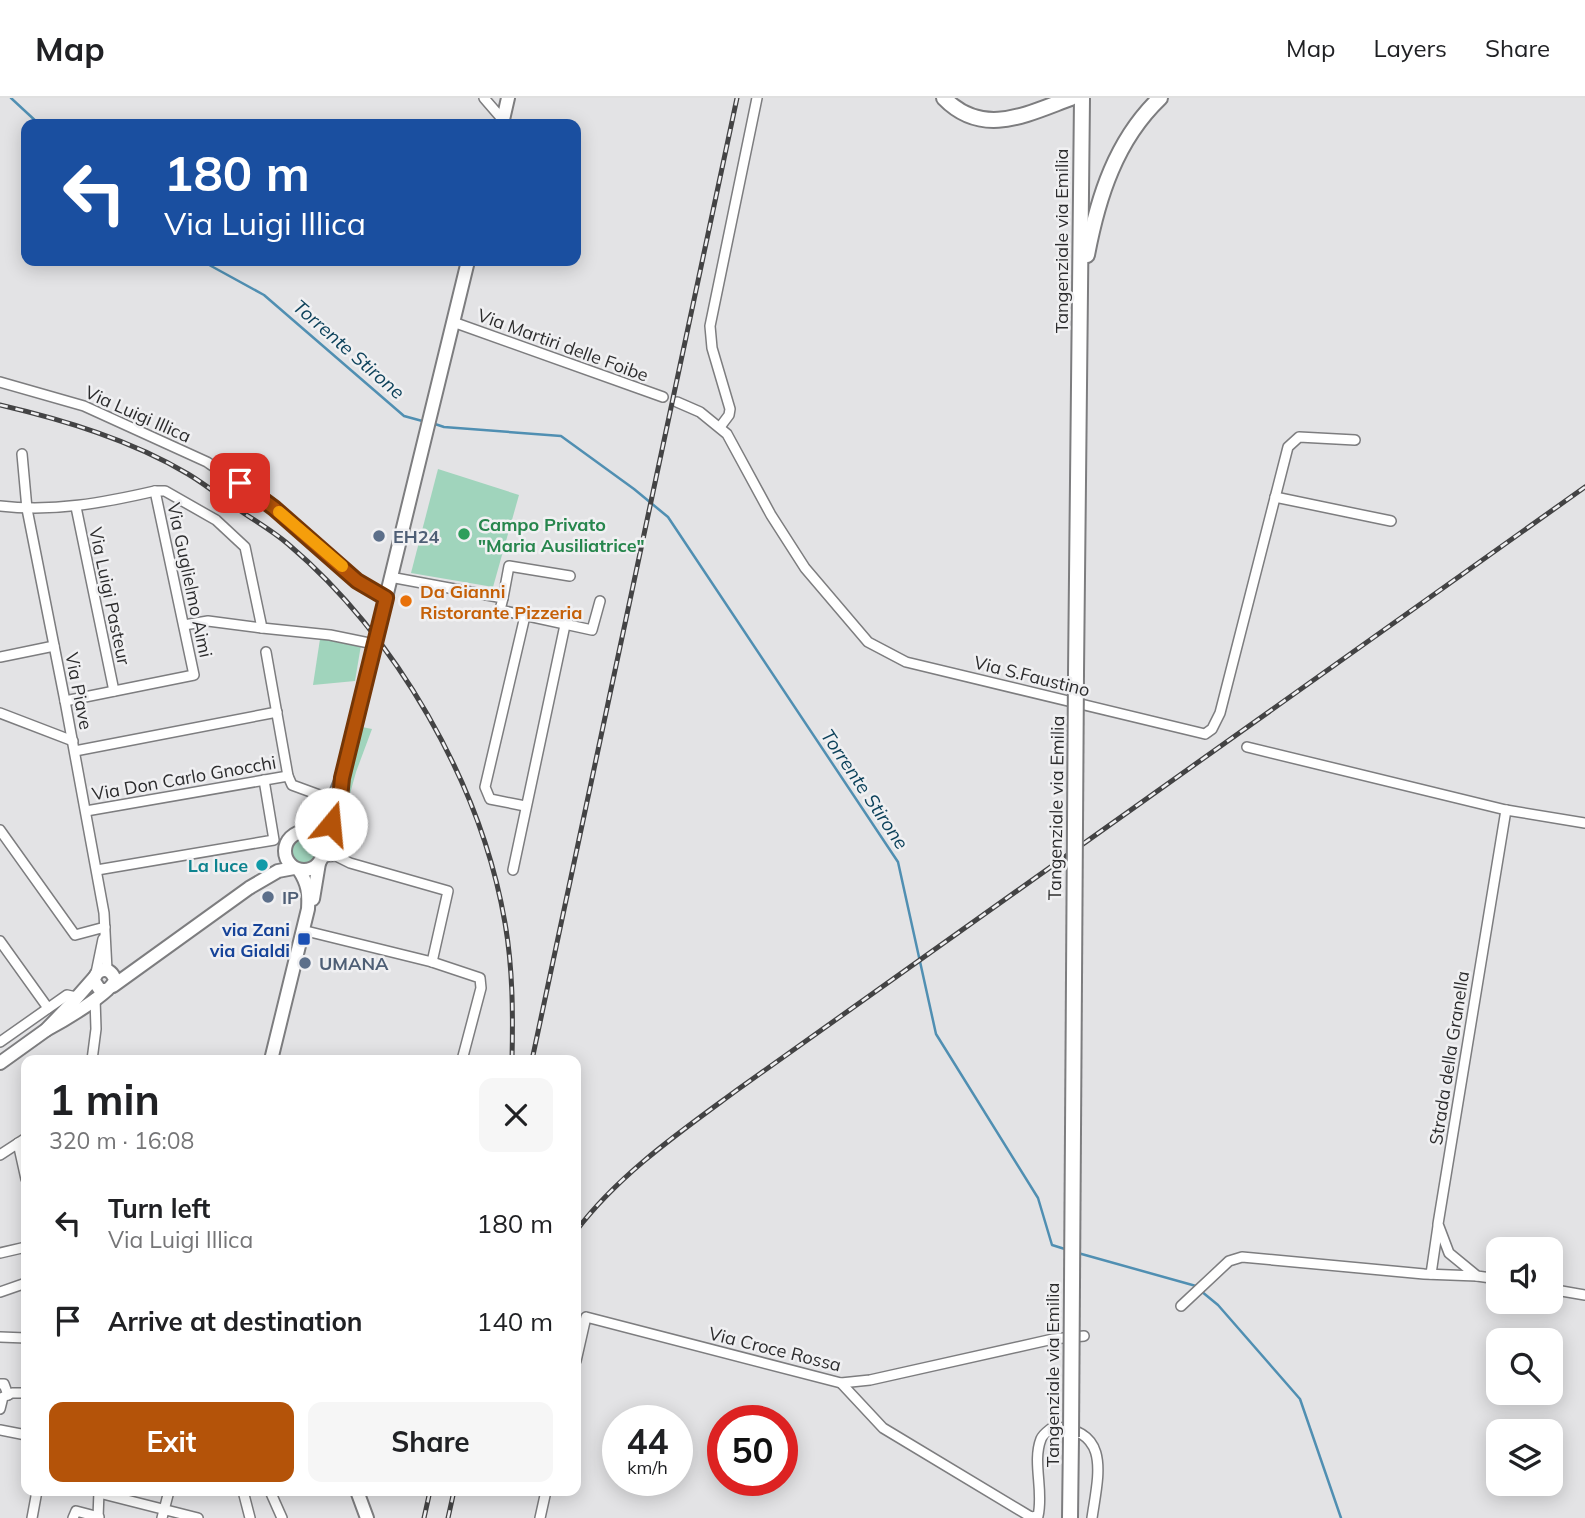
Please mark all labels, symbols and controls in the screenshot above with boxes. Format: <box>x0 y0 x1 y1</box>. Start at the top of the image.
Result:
text: Map <box>35 28 105 69</box>
text: Map <box>1286 33 1335 63</box>
text: Layers <box>1373 33 1447 63</box>
text: Share <box>1485 33 1550 63</box>
text: 180 m <box>164 142 310 203</box>
icon: left <box>49 147 140 238</box>
street label: Tangenziale via Emilia <box>1050 149 1073 333</box>
text: Via Luigi Illica <box>164 203 366 243</box>
water label: Torrente Stirone <box>288 294 410 404</box>
street label: Via Martiri delle Foibe <box>474 303 652 387</box>
street label: Via Luigi Illica <box>81 380 195 448</box>
pin <box>210 453 270 513</box>
icon: arrive <box>221 464 259 502</box>
street label: Via Guglielmo Aimi <box>162 500 218 660</box>
place label: Campo Privato "Maria Ausiliatrice" <box>478 513 645 557</box>
street label: Via Luigi Pasteur <box>84 525 136 667</box>
place label: EH24 <box>393 525 439 548</box>
marker: Campo Privato "Maria Ausiliatrice" <box>456 526 472 542</box>
marker: EH24 <box>371 528 387 544</box>
place label: Da Gianni Ristorante Pizzeria <box>420 580 582 624</box>
marker: Da Gianni Ristorante Pizzeria <box>398 593 414 609</box>
street label: Via Piave <box>60 650 98 732</box>
street label: Via S.Faustino <box>972 650 1092 702</box>
street label: Tangenziale via Emilia <box>1043 716 1069 900</box>
water label: Torrente Stirone <box>816 724 914 854</box>
street label: Via Don Carlo Gnocchi <box>90 750 278 806</box>
position arrow <box>294 787 368 861</box>
place label: La luce <box>188 854 248 877</box>
marker: La luce <box>254 857 270 873</box>
place label: IP <box>282 886 299 909</box>
marker: IP <box>260 889 276 905</box>
place label: via Zani via Gialdi <box>209 918 290 962</box>
marker: via Zani via Gialdi <box>296 931 312 947</box>
place label: UMANA <box>319 952 389 975</box>
marker: UMANA <box>297 955 313 971</box>
street label: Strada della Granella <box>1424 969 1474 1147</box>
text: 1 min <box>49 1073 160 1126</box>
button: close <box>479 1078 553 1152</box>
text: 320 m · 16:08 <box>49 1126 194 1155</box>
text: Turn left <box>108 1192 210 1225</box>
icon: left <box>49 1204 87 1242</box>
text: 180 m <box>477 1207 553 1240</box>
text: Via Luigi Illica <box>108 1225 253 1254</box>
map controls <box>1486 1237 1563 1496</box>
button: sound <box>1486 1237 1563 1314</box>
street label: Tangenziale via Emilia <box>1041 1283 1064 1467</box>
icon: arrive <box>49 1302 87 1340</box>
text: Arrive at destination <box>108 1305 363 1338</box>
text: 140 m <box>477 1305 553 1338</box>
street label: Via Croce Rossa <box>706 1321 844 1377</box>
button: search <box>1486 1328 1563 1405</box>
button: Exit <box>49 1402 294 1482</box>
button: Share <box>308 1402 553 1482</box>
speed limit sign: 50 <box>707 1405 798 1496</box>
text: 44 <box>626 1419 669 1463</box>
button: layers <box>1486 1419 1563 1496</box>
text: km/h <box>627 1456 668 1479</box>

